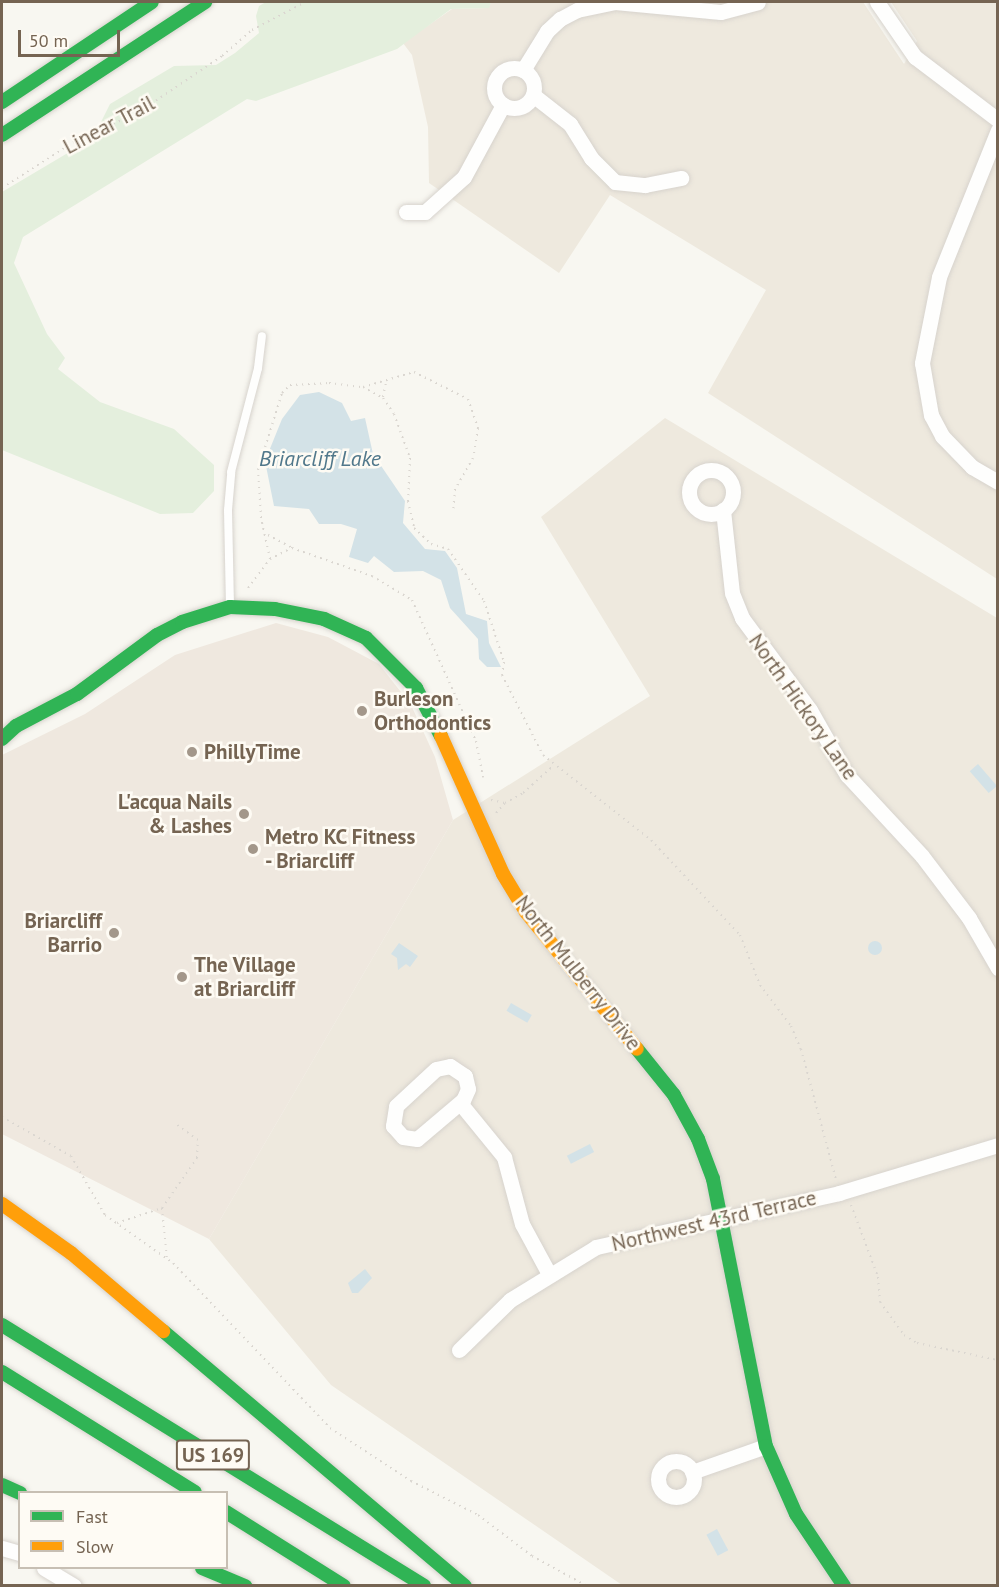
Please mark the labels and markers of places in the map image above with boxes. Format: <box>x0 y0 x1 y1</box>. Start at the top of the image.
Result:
place label: Burleson Orthodontics <box>374 686 491 736</box>
marker: Burleson Orthodontics <box>355 704 369 718</box>
place label: PhillyTime <box>204 739 301 765</box>
marker: PhillyTime <box>185 745 199 759</box>
place label: L'acqua Nails & Lashes <box>118 789 232 839</box>
marker: L'acqua Nails & Lashes <box>237 807 251 821</box>
place label: Metro KC Fitness - Briarcliff <box>265 824 416 874</box>
marker: Metro KC Fitness - Briarcliff <box>246 842 260 856</box>
place label: Briarcliff Barrio <box>24 908 102 958</box>
marker: Briarcliff Barrio <box>107 926 121 940</box>
place label: The Village at Briarcliff <box>194 952 296 1002</box>
marker: The Village at Briarcliff <box>175 970 189 984</box>

